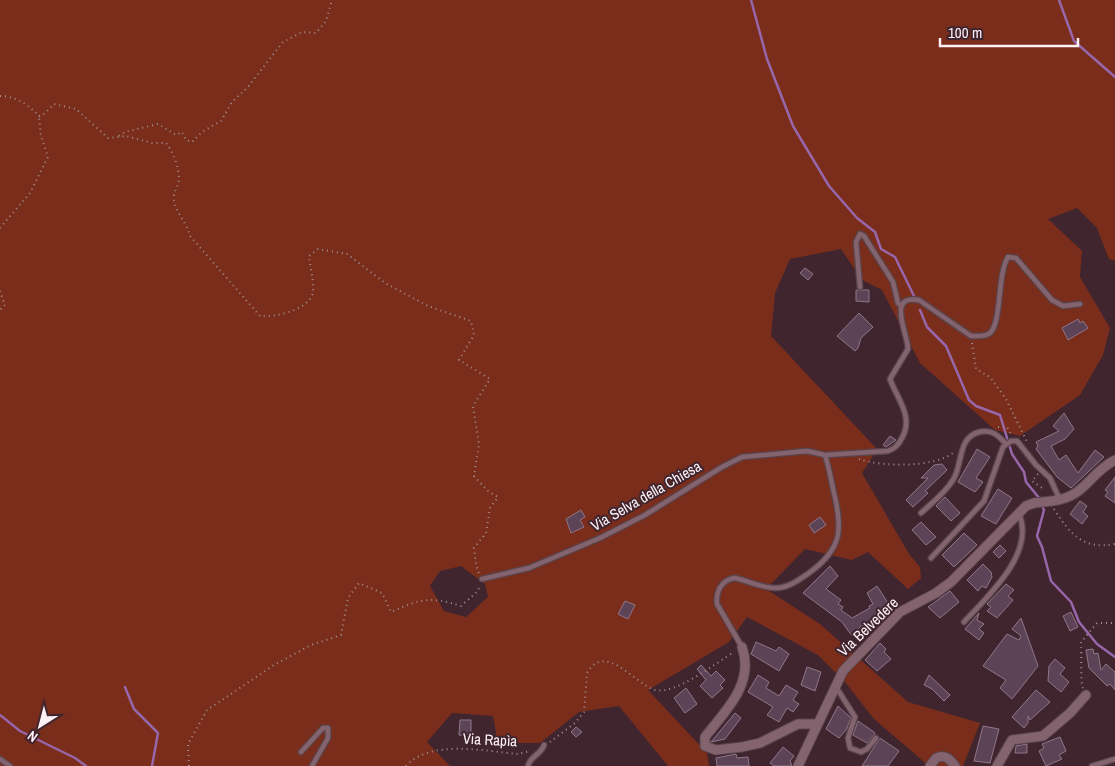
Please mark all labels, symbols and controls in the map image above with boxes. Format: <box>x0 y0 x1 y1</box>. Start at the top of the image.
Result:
scale bar <box>940 15 1078 47</box>
text: 100 m <box>948 22 982 43</box>
street label: Via Selva della Chiesa <box>587 455 705 536</box>
street label: Via Belvedere <box>833 592 903 661</box>
north arrow <box>15 701 65 751</box>
text: N <box>24 727 41 746</box>
street label: Via Rapìa <box>462 728 518 751</box>

